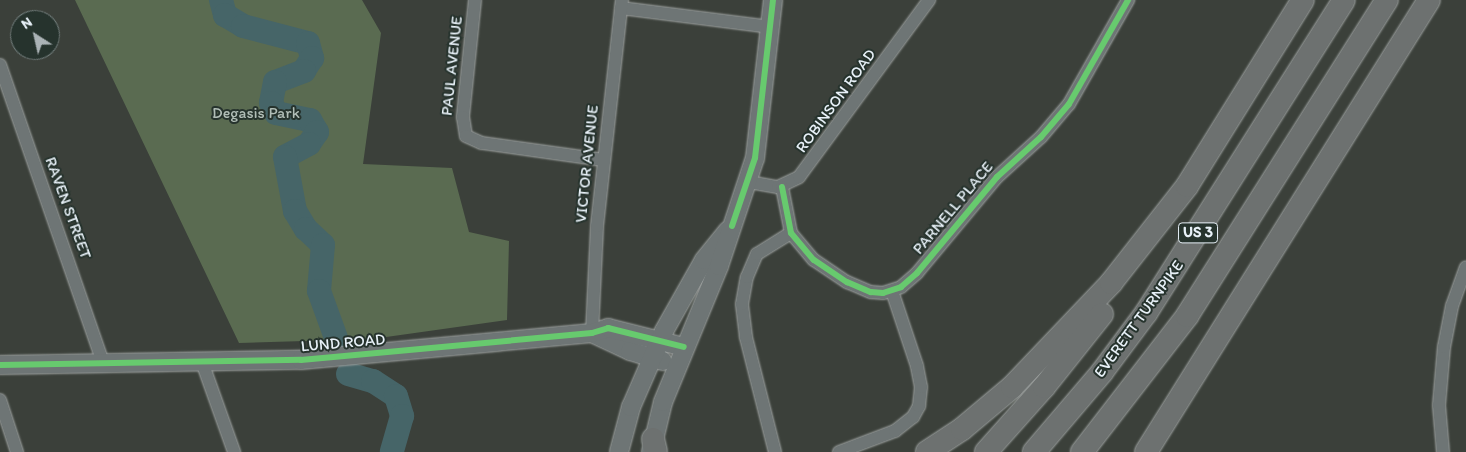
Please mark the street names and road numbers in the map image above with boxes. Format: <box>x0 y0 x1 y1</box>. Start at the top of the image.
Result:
street label: PAUL AVENUE <box>437 16 467 116</box>
street label: ROBINSON ROAD <box>792 46 880 156</box>
street label: VICTOR AVENUE <box>571 104 603 224</box>
street label: RAVEN STREET <box>41 154 95 262</box>
street label: PARNELL PLACE <box>909 158 997 258</box>
road number: US 3 <box>1178 220 1218 246</box>
street label: EVERETT TURNPIKE <box>1090 257 1188 381</box>
street label: LUND ROAD <box>300 330 386 356</box>

